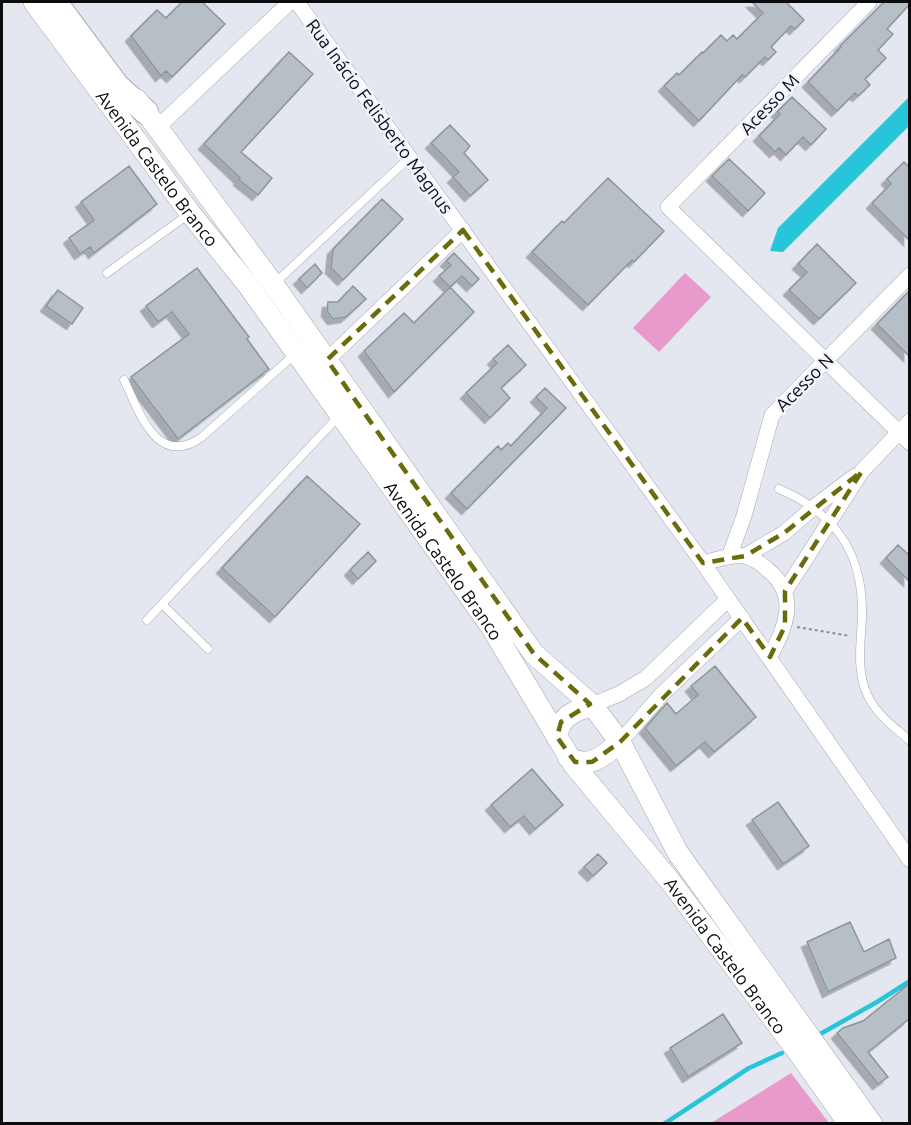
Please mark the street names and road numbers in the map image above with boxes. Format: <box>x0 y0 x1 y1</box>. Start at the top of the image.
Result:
street label: Rua Inácio Felisberto Magnus <box>303 15 457 217</box>
street label: Acesso M <box>735 70 803 138</box>
street label: Avenida Castelo Branco <box>93 86 223 250</box>
street label: Acesso N <box>771 349 837 415</box>
street label: Avenida Castelo Branco <box>381 477 507 644</box>
street label: Avenida Castelo Branco <box>661 873 791 1037</box>

